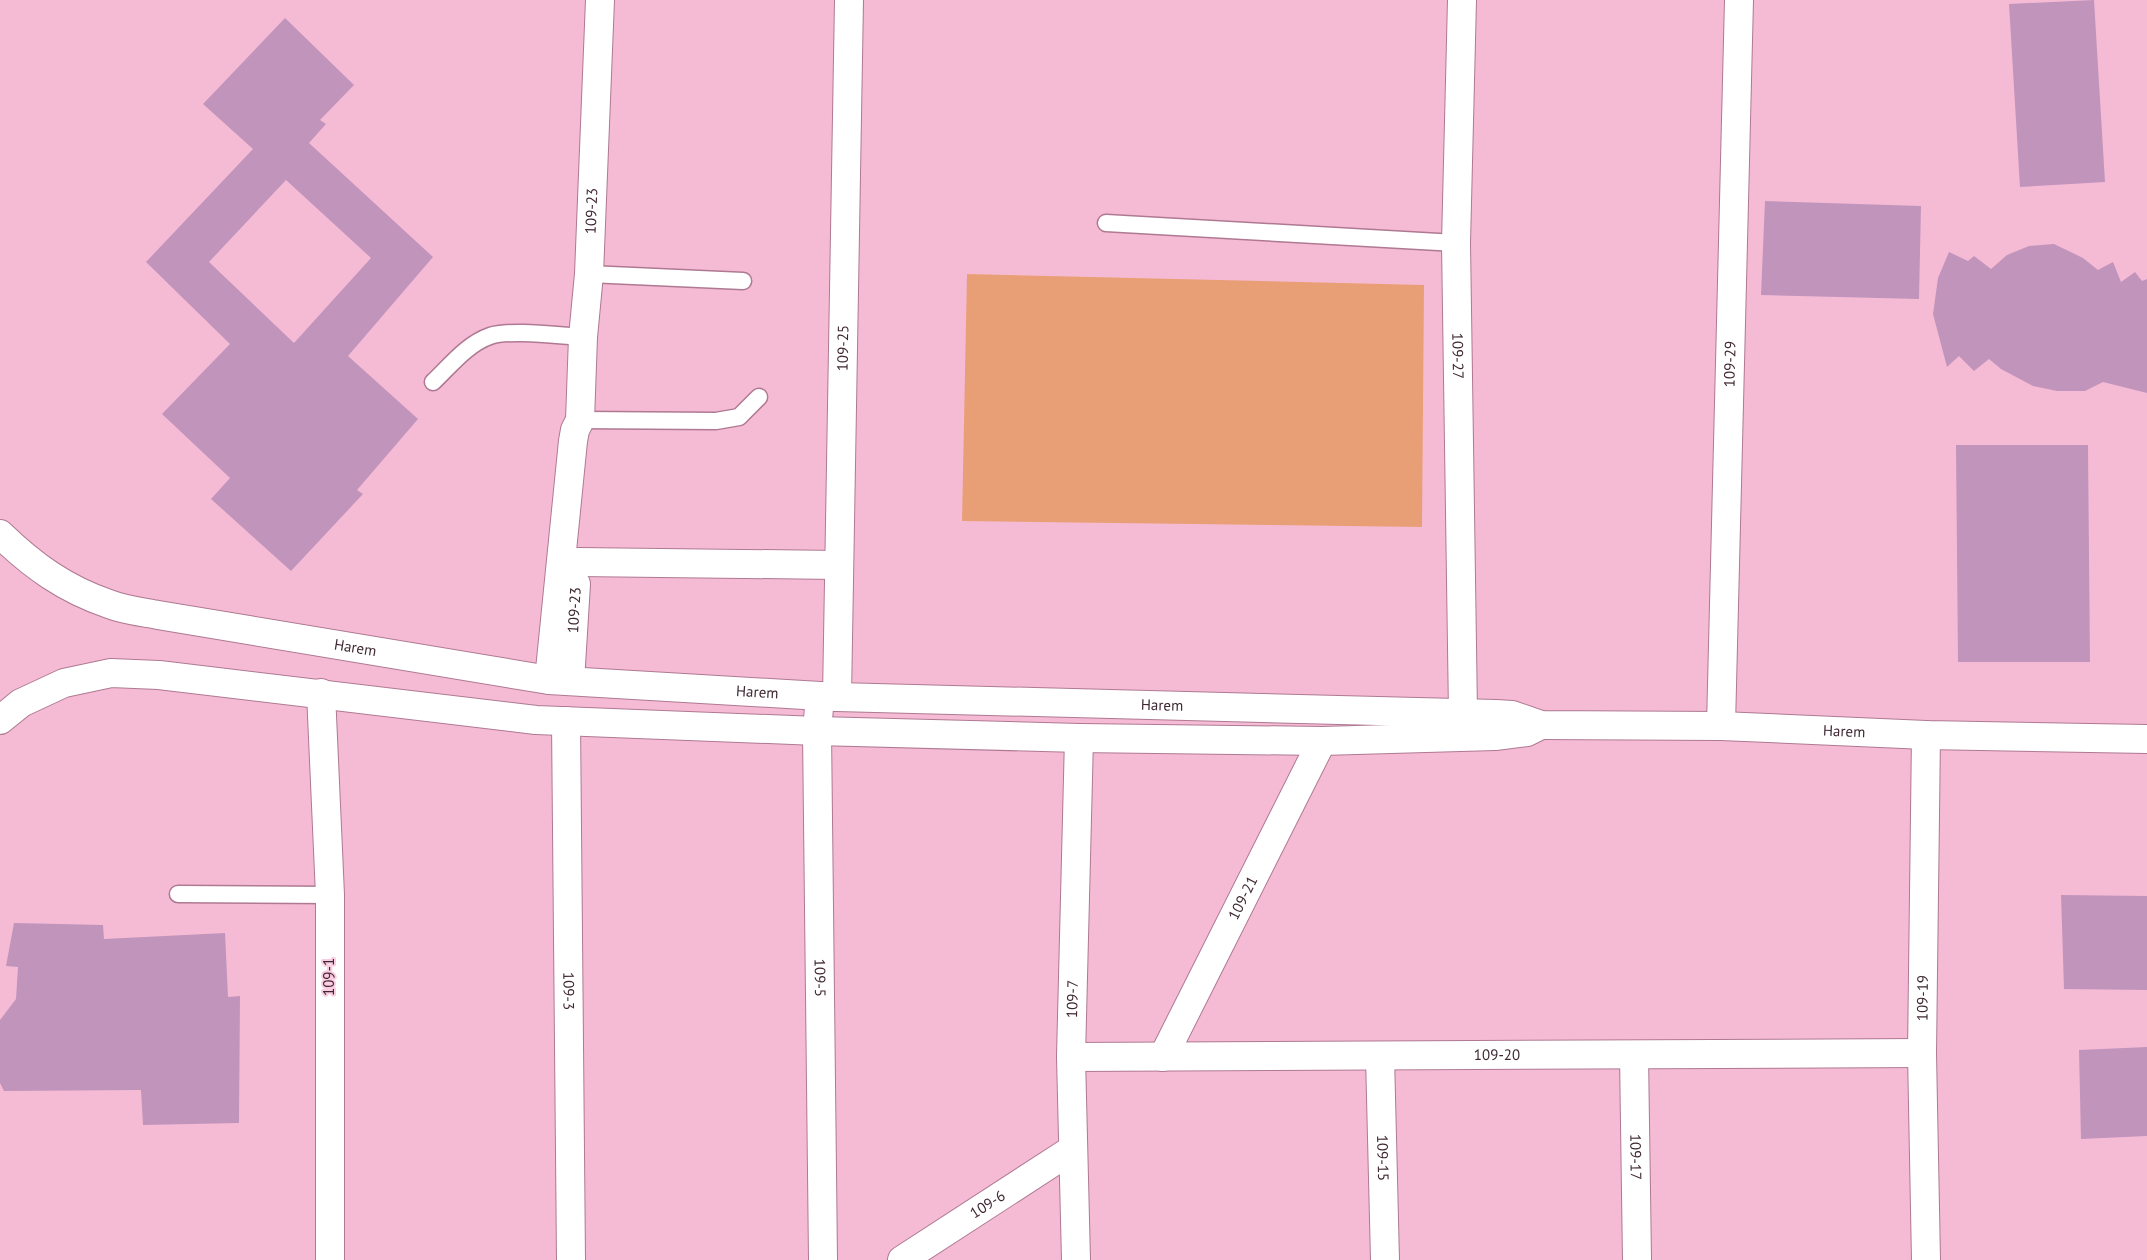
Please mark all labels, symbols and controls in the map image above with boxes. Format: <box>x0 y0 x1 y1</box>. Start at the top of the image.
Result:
street label: 109-23 <box>581 187 601 234</box>
street label: 109-25 <box>833 325 852 371</box>
street label: 109-27 <box>1448 333 1468 379</box>
street label: 109-29 <box>1719 341 1740 387</box>
street label: 109-23 <box>563 586 585 634</box>
street label: Harem <box>333 634 378 660</box>
street label: Harem <box>736 681 779 703</box>
street label: Harem <box>1141 695 1184 715</box>
street label: Harem <box>1822 720 1866 741</box>
street label: 109-21 <box>1224 873 1261 923</box>
street label: 109-1 <box>319 958 338 996</box>
street label: 109-5 <box>811 959 830 997</box>
street label: 109-3 <box>559 972 579 1010</box>
street label: 109-19 <box>1912 975 1932 1021</box>
street label: 109-7 <box>1062 980 1082 1018</box>
street label: 109-20 <box>1474 1045 1520 1064</box>
street label: 109-17 <box>1626 1134 1646 1180</box>
street label: 109-15 <box>1373 1135 1393 1181</box>
street label: 109-6 <box>966 1186 1008 1222</box>

